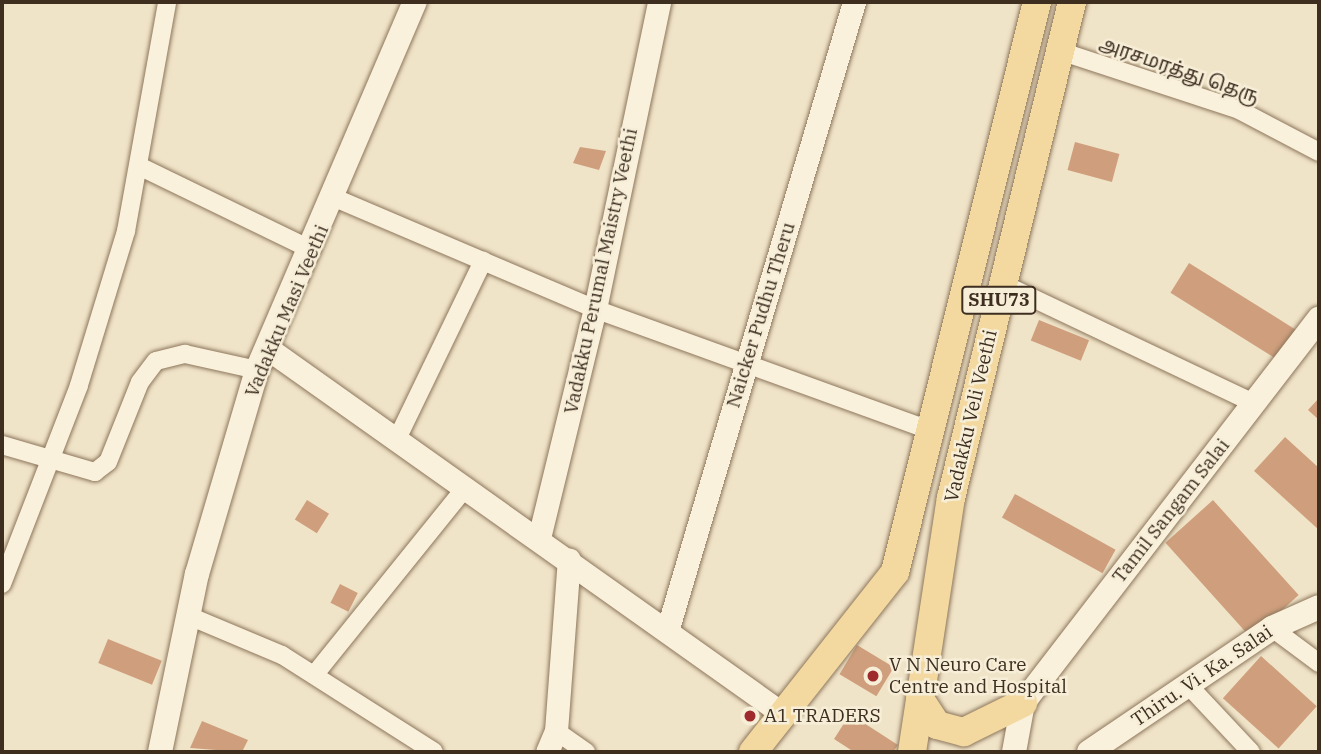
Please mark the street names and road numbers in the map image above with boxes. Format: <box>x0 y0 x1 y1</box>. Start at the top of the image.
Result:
street label: அரசமரத்து தெரு <box>1096 32 1262 108</box>
street label: Vadakku Perumal Maistry Veethi <box>560 126 642 416</box>
street label: Naicker Pudhu Theru <box>722 219 800 411</box>
street label: Vadakku Masi Veethi <box>240 221 334 401</box>
road number: SHU73 <box>960 286 1038 314</box>
street label: Vadakku Veli Veethi <box>940 328 1002 504</box>
street label: Tamil Sangam Salai <box>1108 434 1234 588</box>
street label: Thiru. Vi. Ka. Salai <box>1127 620 1277 732</box>

